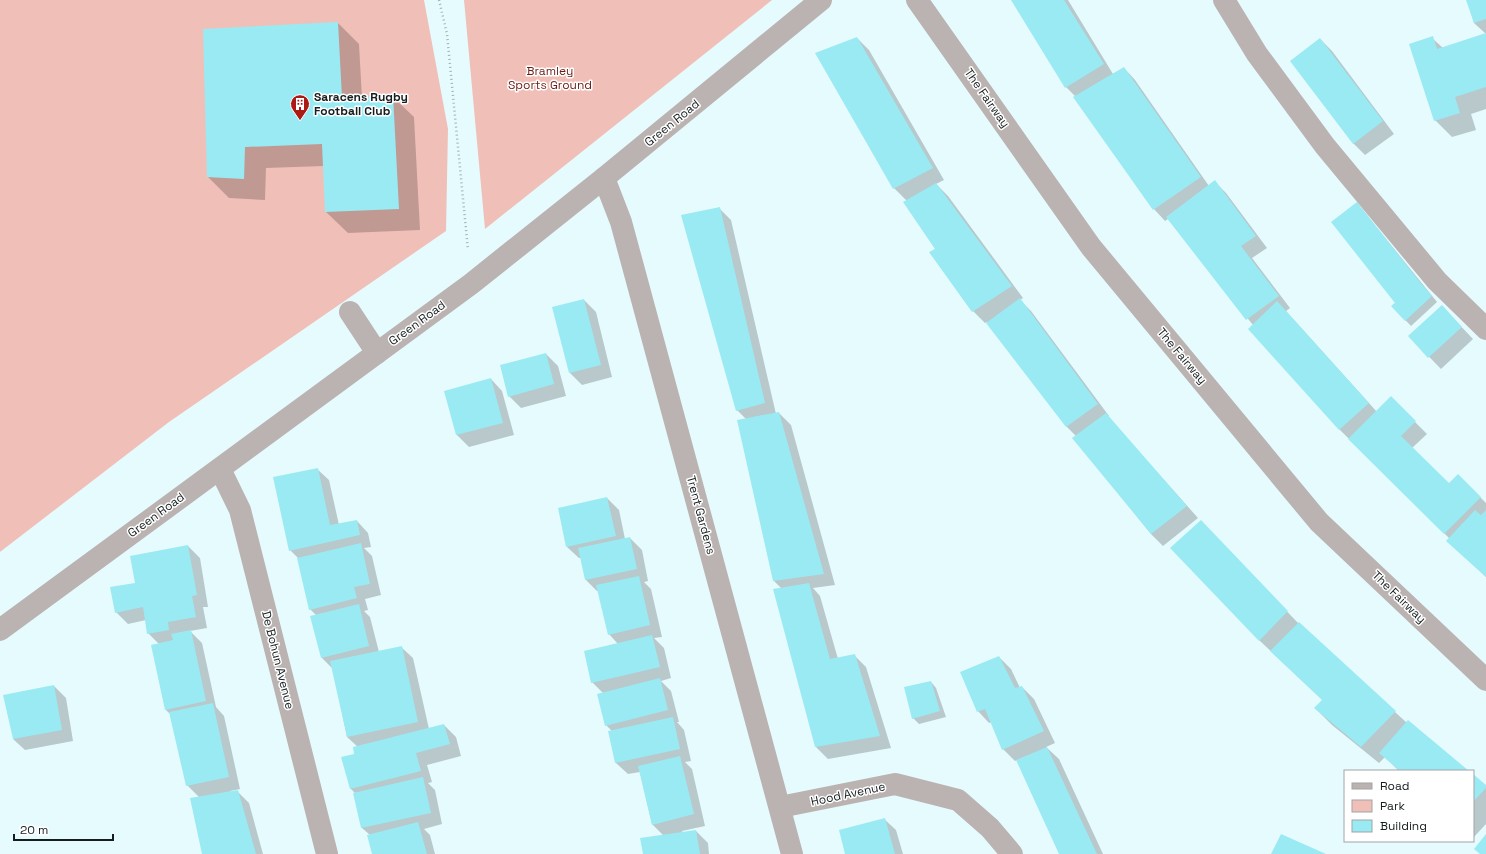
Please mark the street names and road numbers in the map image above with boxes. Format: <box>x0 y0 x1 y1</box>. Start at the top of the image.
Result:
street label: The Fairway <box>961 65 1013 131</box>
street label: Green Road <box>641 96 703 150</box>
street label: Green Road <box>385 297 449 349</box>
street label: The Fairway <box>1154 324 1210 388</box>
street label: Trent Gardens <box>683 474 719 556</box>
street label: Green Road <box>124 489 188 541</box>
street label: The Fairway <box>1369 567 1429 627</box>
street label: De Bohun Avenue <box>258 609 298 711</box>
street label: Hood Avenue <box>809 778 887 810</box>

